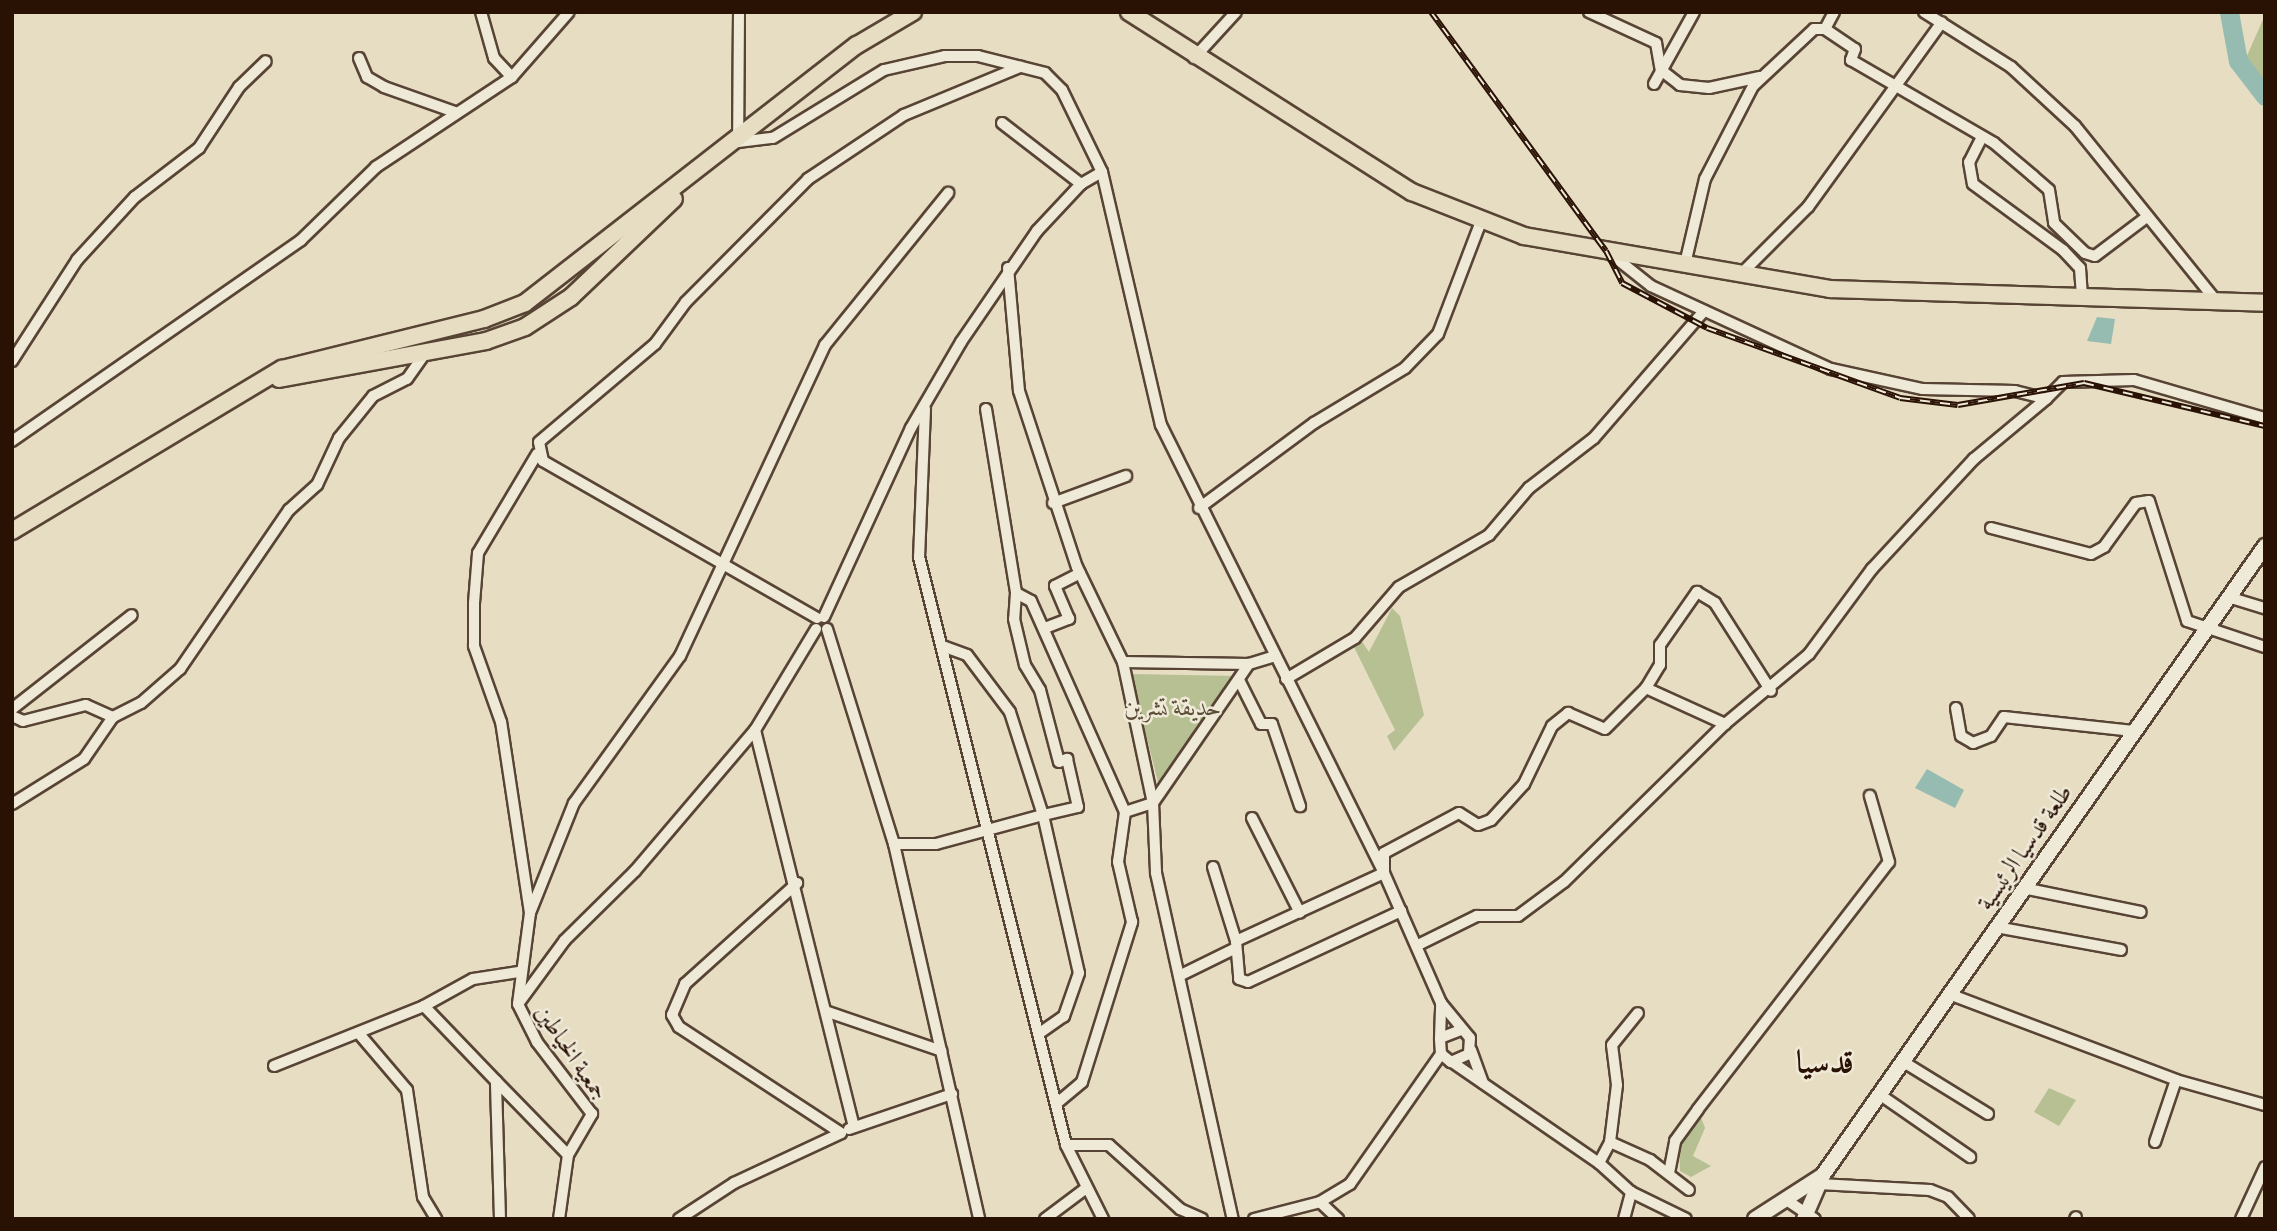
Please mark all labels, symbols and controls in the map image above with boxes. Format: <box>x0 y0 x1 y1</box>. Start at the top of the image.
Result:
park label: حديقة تشرين <box>1124 693 1222 721</box>
street label: طلعة قدسيا الرئيسية <box>1970 779 2078 915</box>
street label: جمعية الخياطين <box>529 999 615 1105</box>
district label: قدسيا <box>1796 1043 1854 1081</box>

